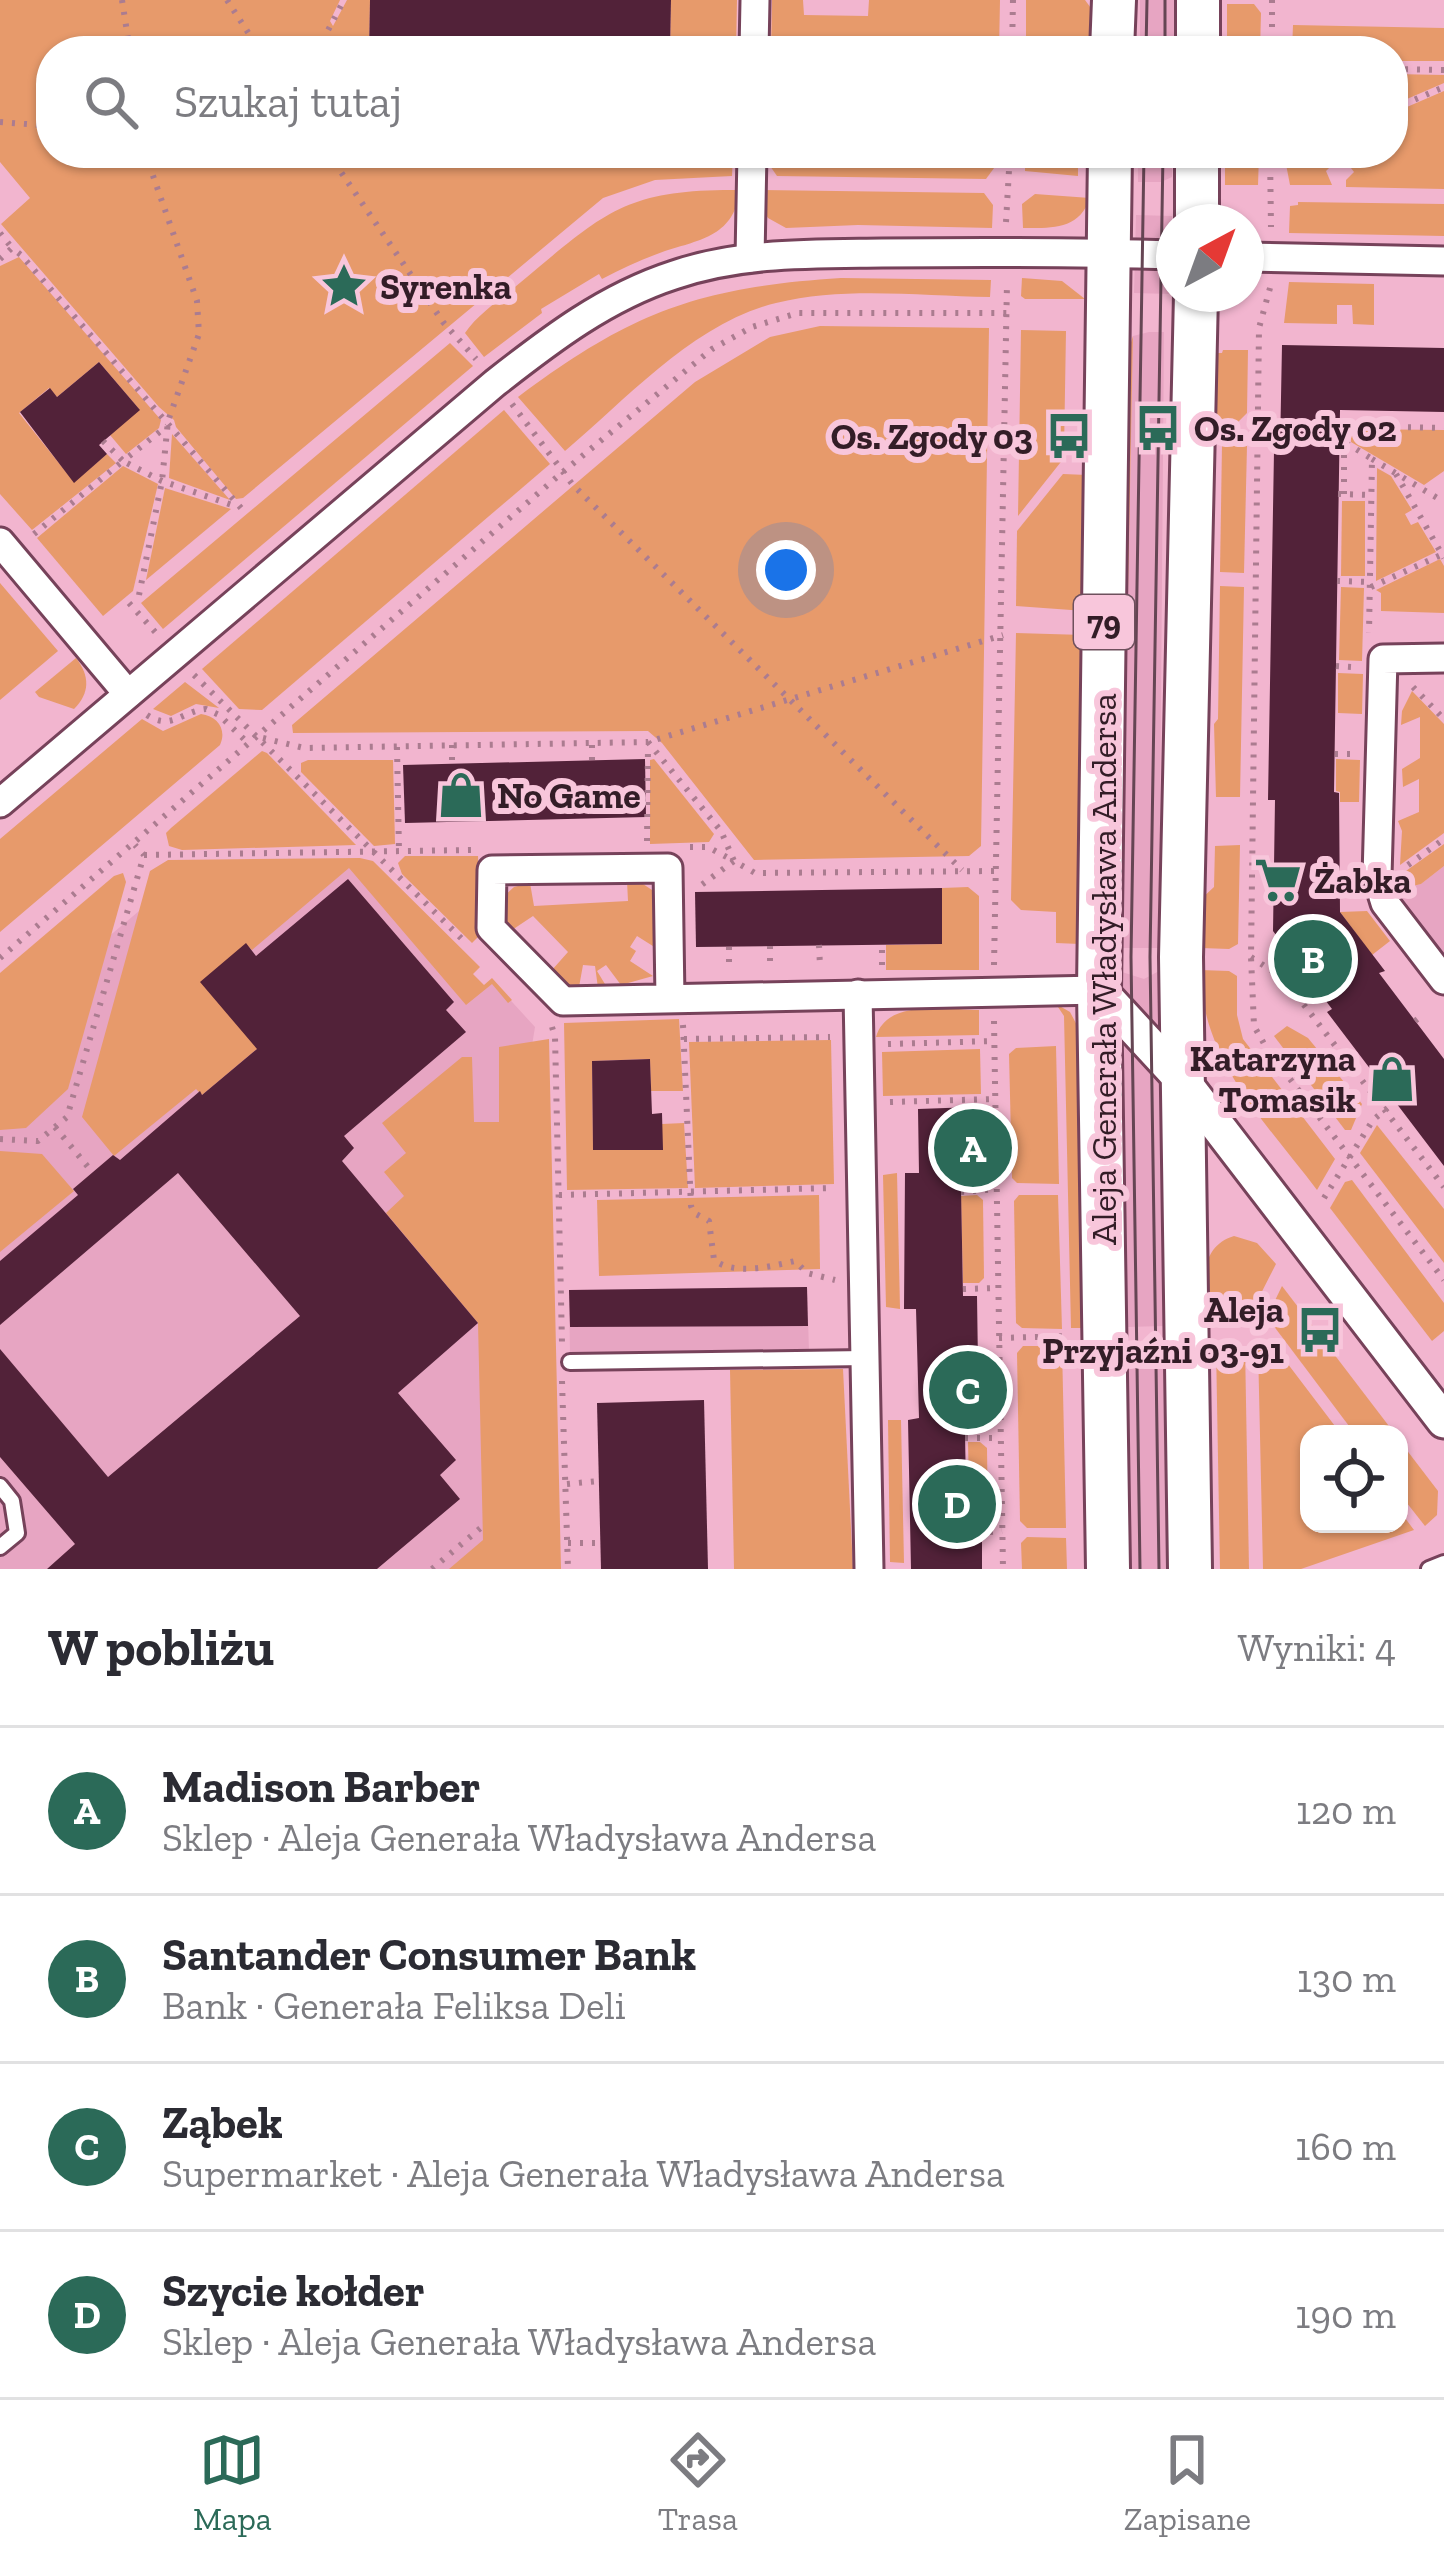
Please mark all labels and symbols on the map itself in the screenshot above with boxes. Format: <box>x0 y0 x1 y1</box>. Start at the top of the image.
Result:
north arrow <box>1156 204 1264 312</box>
place icon: Syrenka <box>319 261 369 311</box>
place label: Syrenka <box>380 265 512 308</box>
bus stop icon: Os. Zgody 02 <box>1133 403 1183 453</box>
place label: Os. Zgody 02 <box>1194 407 1397 450</box>
bus stop icon: Os. Zgody 03 <box>1044 411 1094 461</box>
place label: Os. Zgody 03 <box>831 415 1033 458</box>
your location <box>756 540 816 600</box>
road number: 79 <box>1074 595 1134 649</box>
street label: Aleja Generała Władysława Andersa <box>1082 693 1125 1245</box>
shop icon: No Game <box>436 770 486 820</box>
place label: No Game <box>497 774 641 817</box>
supermarket icon: Żabka <box>1253 855 1303 905</box>
place label: Żabka <box>1314 859 1411 902</box>
pin: B <box>1274 914 1352 1004</box>
place label: Katarzyna Tomasik <box>1190 1037 1356 1121</box>
shop icon: Katarzyna Tomasik <box>1367 1054 1417 1104</box>
pin: A <box>934 1103 1012 1193</box>
place label: Aleja Przyjaźni 03-91 <box>1042 1288 1284 1372</box>
bus stop icon: Aleja Przyjaźni 03-91 <box>1295 1305 1345 1355</box>
pin: C <box>929 1345 1007 1435</box>
pin: D <box>918 1459 996 1549</box>

